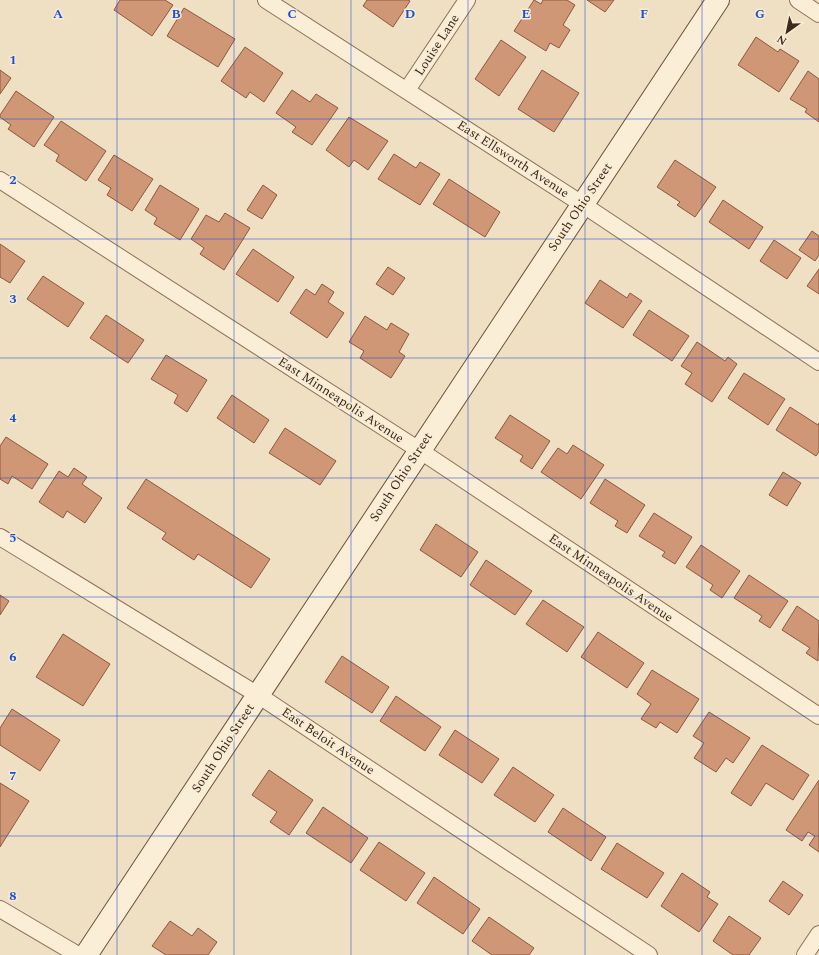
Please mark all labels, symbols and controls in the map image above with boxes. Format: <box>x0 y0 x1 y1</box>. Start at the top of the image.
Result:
text: A <box>53 4 63 24</box>
text: B <box>171 4 181 24</box>
text: C <box>287 4 297 24</box>
text: D <box>405 4 415 24</box>
text: E <box>522 4 531 24</box>
text: F <box>640 4 648 24</box>
text: G <box>755 4 765 24</box>
street label: Louise Lane <box>409 10 465 80</box>
north arrow <box>767 12 807 52</box>
text: N <box>773 30 790 50</box>
text: 1 <box>9 50 17 70</box>
street label: East Ellsworth Avenue <box>453 115 573 203</box>
street label: South Ohio Street <box>543 158 617 255</box>
text: 2 <box>9 170 17 190</box>
text: 3 <box>9 289 17 309</box>
street label: East Minneapolis Avenue <box>274 352 408 448</box>
text: 4 <box>9 408 17 428</box>
street label: South Ohio Street <box>364 428 438 526</box>
text: 5 <box>9 528 17 548</box>
street label: East Minneapolis Avenue <box>545 529 677 627</box>
text: 6 <box>9 647 17 667</box>
street label: South Ohio Street <box>186 699 260 797</box>
street label: East Beloit Avenue <box>277 702 379 780</box>
text: 7 <box>9 766 17 786</box>
text: 8 <box>9 886 17 906</box>

